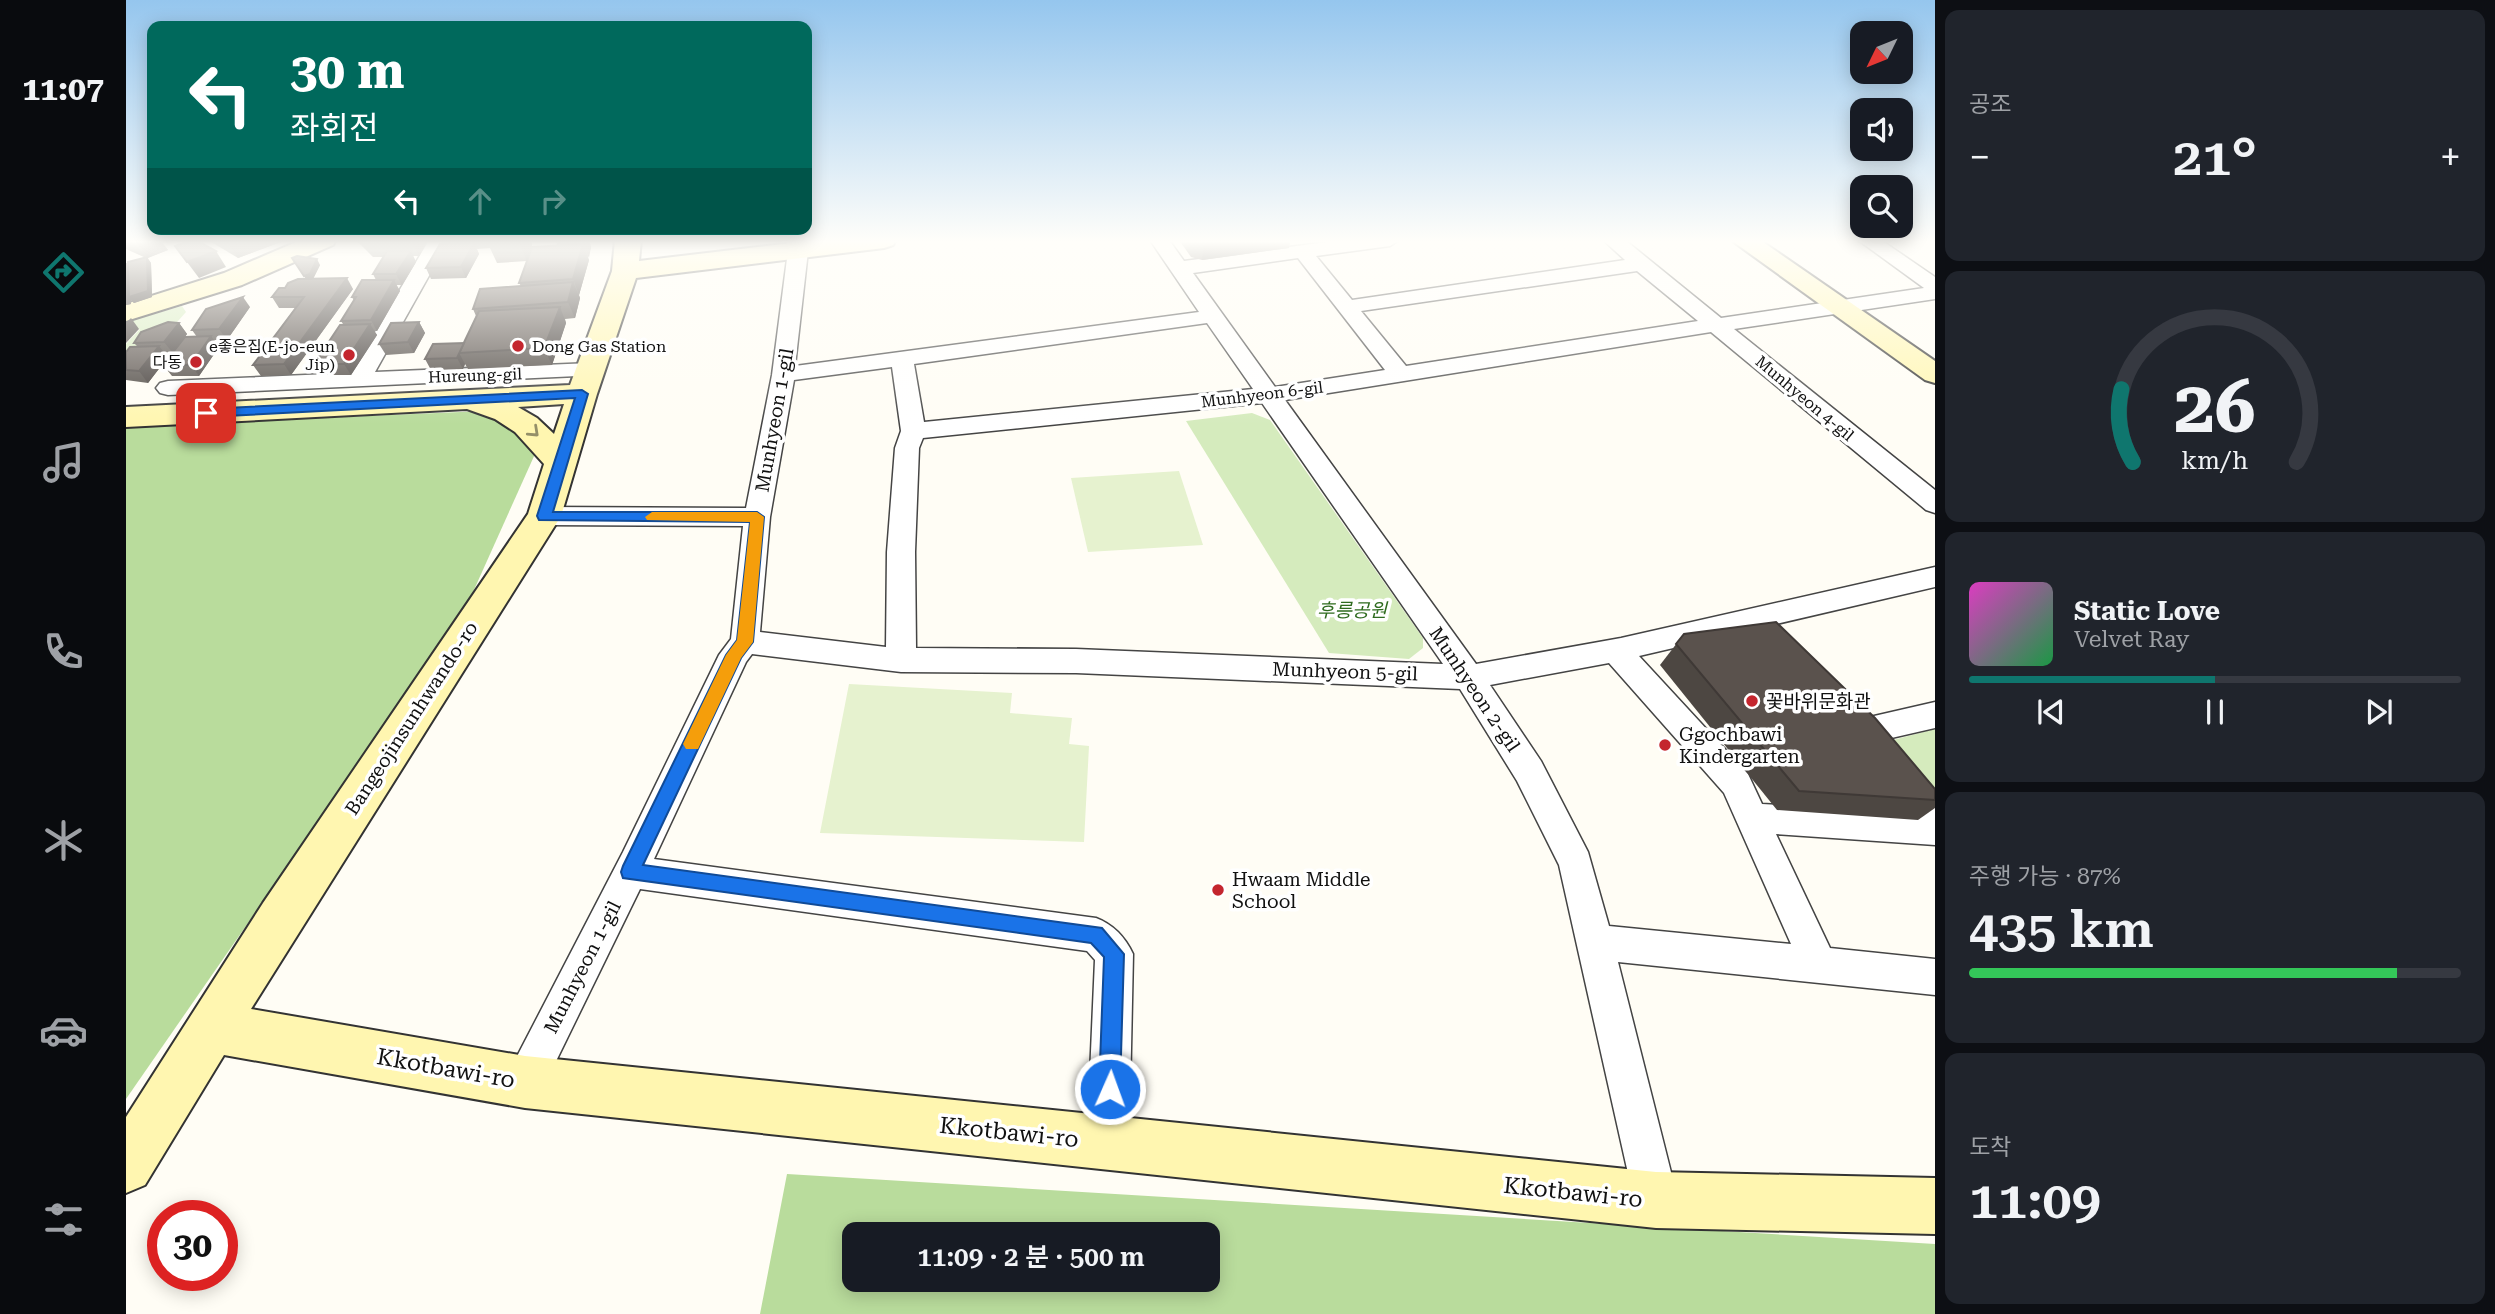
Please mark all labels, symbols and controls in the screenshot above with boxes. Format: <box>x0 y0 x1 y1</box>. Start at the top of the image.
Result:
north arrow <box>1850 21 1913 84</box>
map controls <box>1850 21 1913 238</box>
text: 30 m <box>290 43 405 100</box>
icon: left <box>175 49 266 140</box>
text: 11:07 <box>22 70 104 108</box>
text: 공조 <box>1969 91 2011 118</box>
button: sound <box>1850 98 1913 161</box>
text: 좌회전 <box>290 109 378 147</box>
text: 21° <box>2173 127 2257 188</box>
text: − <box>1969 135 1990 179</box>
text: + <box>2440 135 2461 179</box>
button: search <box>1850 175 1913 238</box>
icon: left <box>388 182 426 220</box>
icon: ahead <box>461 182 499 220</box>
icon: right <box>534 182 572 220</box>
icon: directions <box>39 248 88 297</box>
place label: e좋은집(E-jo-eun Jip) <box>209 337 335 374</box>
place label: Dong Gas Station <box>532 337 666 356</box>
marker: Dong Gas Station <box>510 338 526 354</box>
street label: Munhyeon 1-gil <box>751 346 798 494</box>
marker: e좋은집(E-jo-eun Jip) <box>341 347 357 363</box>
street label: Munhyeon 4-gil <box>1752 352 1858 445</box>
place label: 다동 <box>153 353 182 372</box>
marker: 다동 <box>188 354 204 370</box>
street label: Hureung-gil <box>428 364 522 387</box>
text: 26 <box>2174 366 2256 451</box>
street label: Munhyeon 6-gil <box>1200 378 1324 411</box>
pin <box>176 383 236 443</box>
icon: arrive <box>187 394 225 432</box>
one-way arrow <box>526 423 539 436</box>
icon: music <box>39 438 88 487</box>
text: km/h <box>2182 446 2248 475</box>
text: Static Love <box>2074 596 2220 626</box>
park label: 후릉공원 <box>1317 599 1388 622</box>
street label: Bangeojinsunhwando-ro <box>340 617 483 819</box>
street label: Munhyeon 2-gil <box>1424 622 1525 756</box>
text: Velvet Ray <box>2074 626 2189 653</box>
icon: phone <box>39 627 88 676</box>
street label: Munhyeon 5-gil <box>1272 657 1418 686</box>
place label: 꽃바위문화관 <box>1766 690 1871 713</box>
marker: 꽃바위문화관 <box>1744 693 1760 709</box>
icon: previous <box>2032 693 2070 731</box>
icon: pause <box>2196 693 2234 731</box>
icon: next <box>2360 693 2398 731</box>
place label: Ggochbawi Kindergarten <box>1679 723 1800 768</box>
marker: Ggochbawi Kindergarten <box>1657 737 1673 753</box>
icon: climate <box>39 816 88 865</box>
text: 주행 가능 · 87% <box>1969 863 2121 890</box>
place label: Hwaam Middle School <box>1232 868 1371 913</box>
marker: Hwaam Middle School <box>1210 882 1226 898</box>
street label: Munhyeon 1-gil <box>539 897 626 1037</box>
text: 435 km <box>1969 899 2154 960</box>
icon: car <box>39 1006 88 1055</box>
street label: Kkotbawi-ro <box>375 1043 517 1094</box>
position arrow <box>1073 1052 1147 1126</box>
street label: Kkotbawi-ro <box>938 1112 1080 1153</box>
text: 도착 <box>1969 1134 2011 1161</box>
text: 11:09 <box>1969 1170 2101 1231</box>
street label: Kkotbawi-ro <box>1502 1172 1644 1213</box>
icon: filters <box>39 1195 88 1244</box>
speed limit sign: 30 <box>147 1200 238 1291</box>
text: 11:09 · 2 분 · 500 m <box>917 1242 1145 1272</box>

